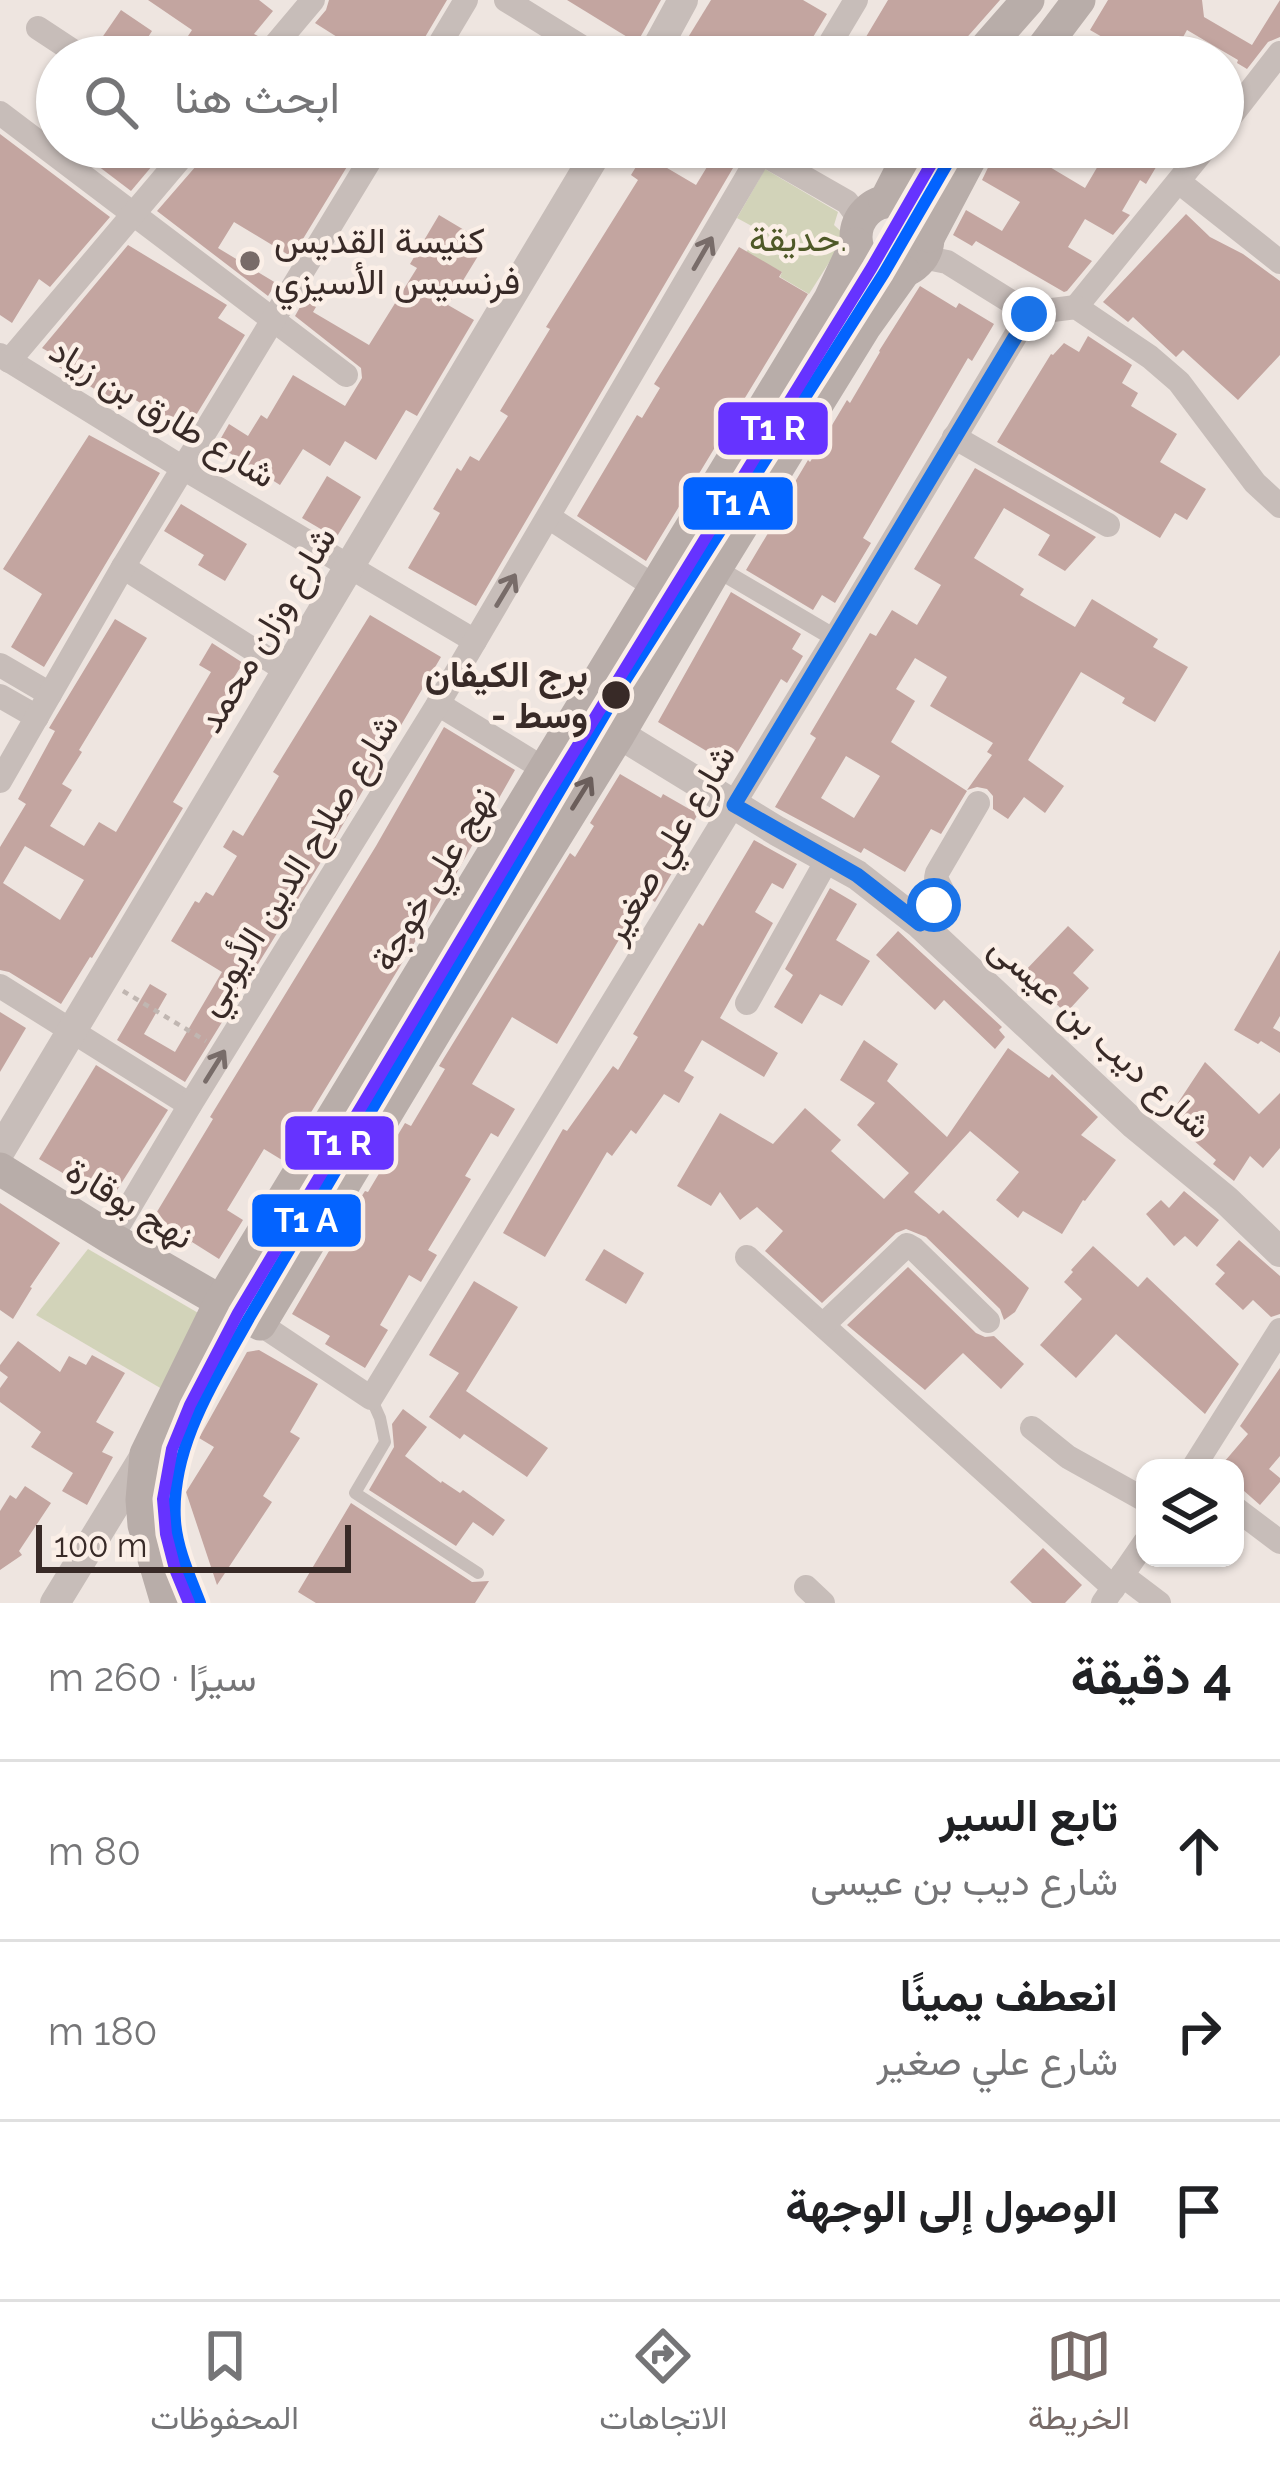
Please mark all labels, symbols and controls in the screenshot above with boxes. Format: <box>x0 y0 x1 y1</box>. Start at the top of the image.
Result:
search box <box>36 36 1244 168</box>
icon: search <box>78 69 144 135</box>
text: ابحث هنا <box>174 71 340 124</box>
park label: حديقة. <box>749 217 847 259</box>
place label: كنيسة القديس فرنسيس الأسيزي <box>274 219 520 311</box>
one-way arrow <box>691 236 715 271</box>
marker: كنيسة القديس فرنسيس الأسيزي <box>237 248 263 274</box>
route end <box>1002 287 1056 341</box>
street label: شارع طارق بن زياد <box>41 328 283 499</box>
line badge: T1 R <box>716 400 830 457</box>
text: T1 R <box>740 409 806 448</box>
line badge: T1 A <box>681 475 795 532</box>
text: T1 A <box>706 484 771 523</box>
street label: شارع وزان محمد <box>188 518 347 742</box>
one-way arrow <box>494 574 518 608</box>
place label: برج الكيفان - وسط <box>425 653 588 738</box>
marker: برج الكيفان - وسط <box>599 678 633 712</box>
street label: شارع صلاح الدين الأيوبي <box>187 706 414 1027</box>
street label: شارع علي صغير <box>592 736 751 955</box>
one-way arrow <box>570 777 594 811</box>
street label: نهج علي خوجة <box>361 778 512 983</box>
route start <box>907 878 961 932</box>
street label: شارع ديب بن عيسى <box>979 925 1221 1150</box>
one-way arrow <box>203 1050 227 1084</box>
line badge: T1 R <box>283 1114 396 1172</box>
text: T1 R <box>306 1124 372 1163</box>
street label: نهج بوقارة <box>56 1149 201 1262</box>
line badge: T1 A <box>250 1192 363 1249</box>
text: T1 A <box>274 1201 339 1240</box>
map controls <box>1136 1459 1244 1567</box>
button: layers <box>1136 1459 1244 1567</box>
scale bar <box>36 1519 351 1572</box>
text: 100 m <box>54 1526 147 1565</box>
text: 4 دقيقة <box>1070 1646 1232 1706</box>
text: سيرًا · 260 m <box>48 1654 256 1700</box>
text: تابع السير <box>939 1789 1118 1842</box>
icon: ahead <box>1166 1818 1232 1884</box>
text: 80 m <box>48 1828 141 1874</box>
text: شارع ديب بن عيسى <box>810 1858 1118 1904</box>
text: انعطف يمينًا <box>900 1969 1118 2022</box>
icon: right <box>1166 1998 1232 2064</box>
text: 180 m <box>48 2008 157 2054</box>
text: شارع علي صغير <box>876 2038 1118 2084</box>
icon: arrive <box>1166 2178 1232 2244</box>
text: الوصول إلى الوجهة <box>785 2180 1118 2233</box>
tab: المحفوظات <box>150 2323 299 2447</box>
tab: الاتجاهات <box>599 2323 727 2447</box>
tab: الخريطة <box>1028 2323 1130 2447</box>

